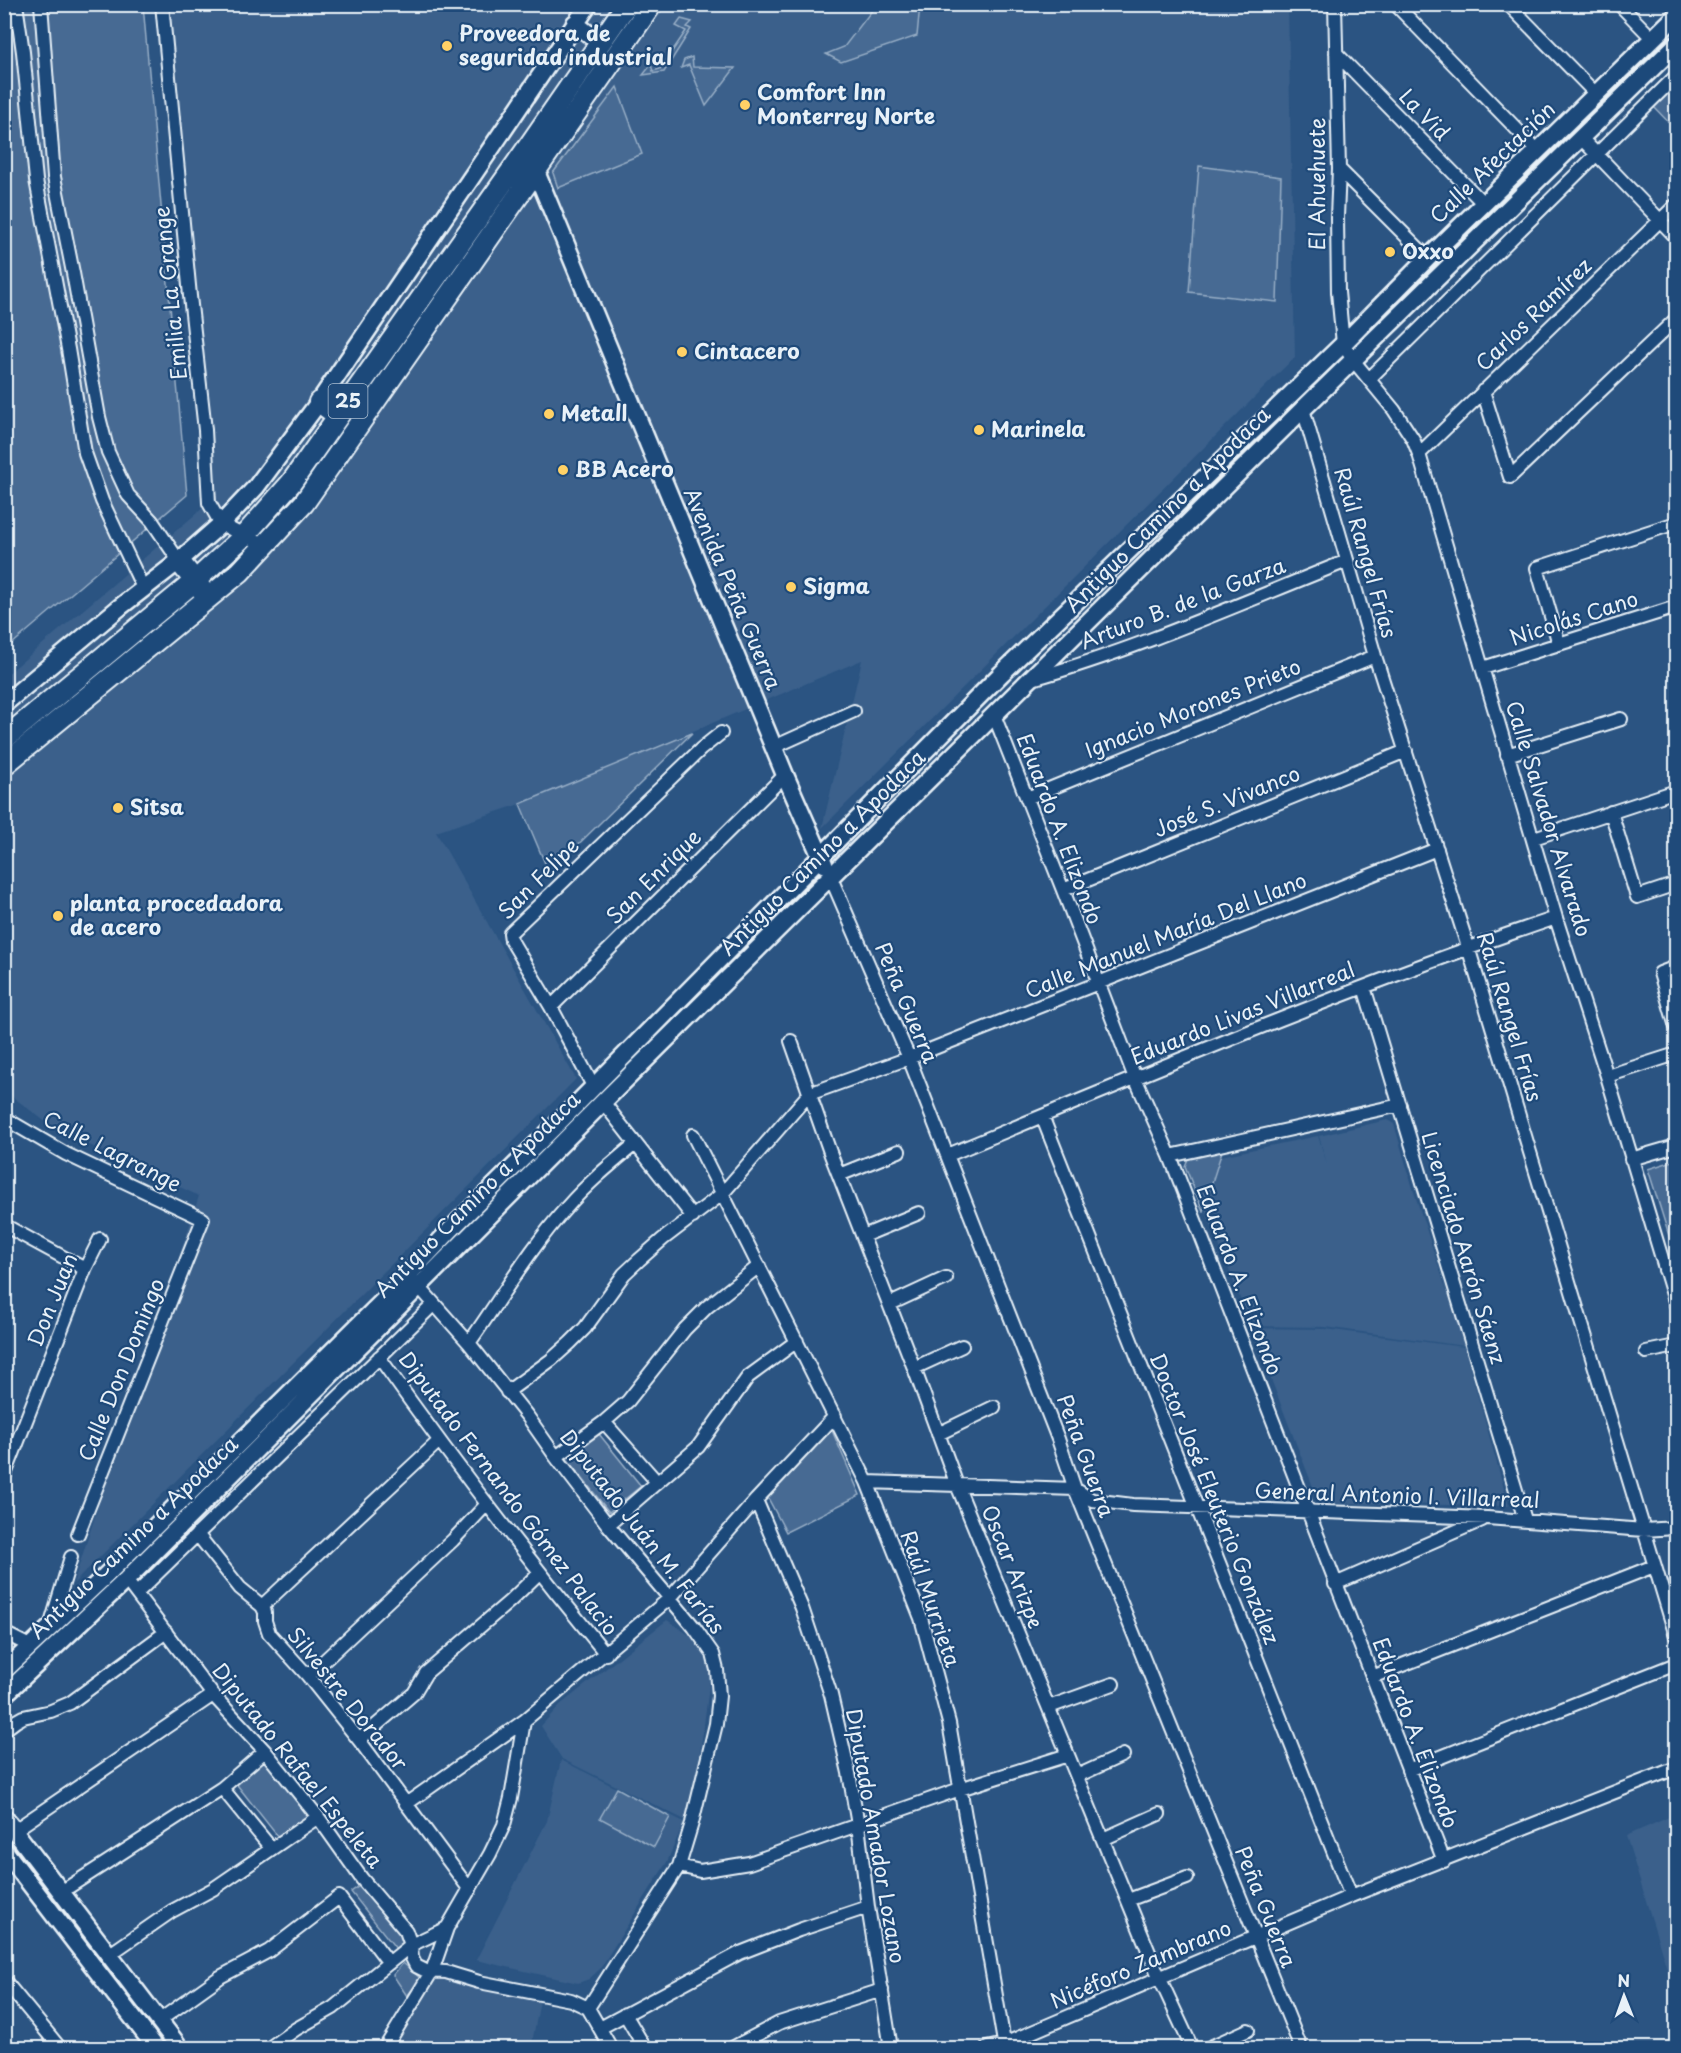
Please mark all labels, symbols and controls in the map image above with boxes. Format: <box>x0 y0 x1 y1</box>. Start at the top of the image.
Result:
place label: Proveedora de seguridad industrial <box>459 16 672 72</box>
marker: Proveedora de seguridad industrial <box>440 39 454 53</box>
place label: Comfort Inn Monterrey Norte <box>757 75 935 131</box>
street label: La Vid <box>1393 80 1458 147</box>
street label: Calle Afectación <box>1421 93 1562 230</box>
marker: Comfort Inn Monterrey Norte <box>738 98 752 112</box>
street label: El Ahuehuete <box>1300 118 1332 250</box>
street label: Emilia La Grange <box>144 205 194 382</box>
place label: Oxxo <box>1402 234 1454 266</box>
marker: Oxxo <box>1383 245 1397 259</box>
street label: Carlos Ramírez <box>1467 250 1598 377</box>
place label: Cintacero <box>694 334 800 366</box>
marker: Cintacero <box>675 345 689 359</box>
road number: 25 <box>328 384 368 418</box>
place label: Metall <box>561 396 627 428</box>
street label: Antiguo Camino a Apodaca <box>1056 398 1277 619</box>
marker: Metall <box>542 407 556 421</box>
place label: Marinela <box>991 412 1086 444</box>
marker: Marinela <box>972 423 986 437</box>
place label: BB Acero <box>575 452 674 484</box>
marker: BB Acero <box>556 463 570 477</box>
street label: Raúl Rangel Frías <box>1327 463 1407 641</box>
street label: Avenida Peña Guerra <box>677 482 791 695</box>
street label: Arturo B. de la Garza <box>1075 548 1290 656</box>
place label: Sigma <box>803 569 870 601</box>
marker: Sigma <box>784 580 798 594</box>
street label: Nicolás Cano <box>1505 581 1642 653</box>
street label: Ignacio Morones Prieto <box>1079 649 1305 765</box>
street label: Calle Salvador Alvarado <box>1499 697 1601 940</box>
street label: Eduardo A. Elizondo <box>1010 728 1112 928</box>
street label: Antiguo Camino a Apodaca <box>711 741 932 962</box>
street label: José S. Vivanco <box>1148 756 1304 844</box>
place label: Sitsa <box>130 790 184 822</box>
marker: Sitsa <box>111 801 125 815</box>
street label: San Enrique <box>598 821 708 931</box>
street label: San Felipe <box>490 830 586 926</box>
street label: Calle Manuel María Del Llano <box>1019 863 1311 1005</box>
place label: planta procedadora de acero <box>70 886 284 942</box>
marker: planta procedadora de acero <box>51 909 65 923</box>
street label: Raúl Rangel Frías <box>1470 928 1552 1105</box>
street label: Peña Guerra <box>868 937 948 1068</box>
street label: Eduardo Livas Villarreal <box>1125 952 1359 1072</box>
street label: Antiguo Camino a Apodaca <box>366 1083 587 1304</box>
street label: Calle Lagrange <box>38 1102 188 1199</box>
street label: Licenciado Aarón Sáenz <box>1414 1127 1516 1368</box>
street label: Eduardo A. Elizondo <box>1190 1179 1292 1379</box>
street label: Don Juan <box>18 1248 84 1351</box>
street label: Calle Don Domingo <box>69 1273 172 1466</box>
street label: Diputado Fernando Gómez Palacio <box>392 1344 627 1642</box>
street label: Doctor José Eleuterio González <box>1143 1348 1289 1649</box>
street label: Peña Guerra <box>1050 1389 1124 1522</box>
street label: Diputado Juán M. Farías <box>553 1422 734 1640</box>
street label: Antiguo Camino a Apodaca <box>21 1427 245 1645</box>
street label: General Antonio I. Villarreal <box>1254 1473 1540 1515</box>
street label: Oscar Arizpe <box>975 1500 1053 1633</box>
street label: Raúl Murrieta <box>894 1526 970 1671</box>
street label: Silvestre Dorador <box>281 1619 417 1777</box>
street label: Eduardo A. Elizondo <box>1366 1632 1468 1832</box>
street label: Diputado Rafael Espeleta <box>205 1655 392 1874</box>
street label: Diputado Amador Lozano <box>839 1706 915 1966</box>
street label: Peña Guerra <box>1228 1841 1306 1973</box>
street label: Nicéforo Zambrano <box>1045 1911 1236 2016</box>
north arrow <box>1594 1966 1654 2026</box>
text: N <box>1617 1968 1630 1992</box>

